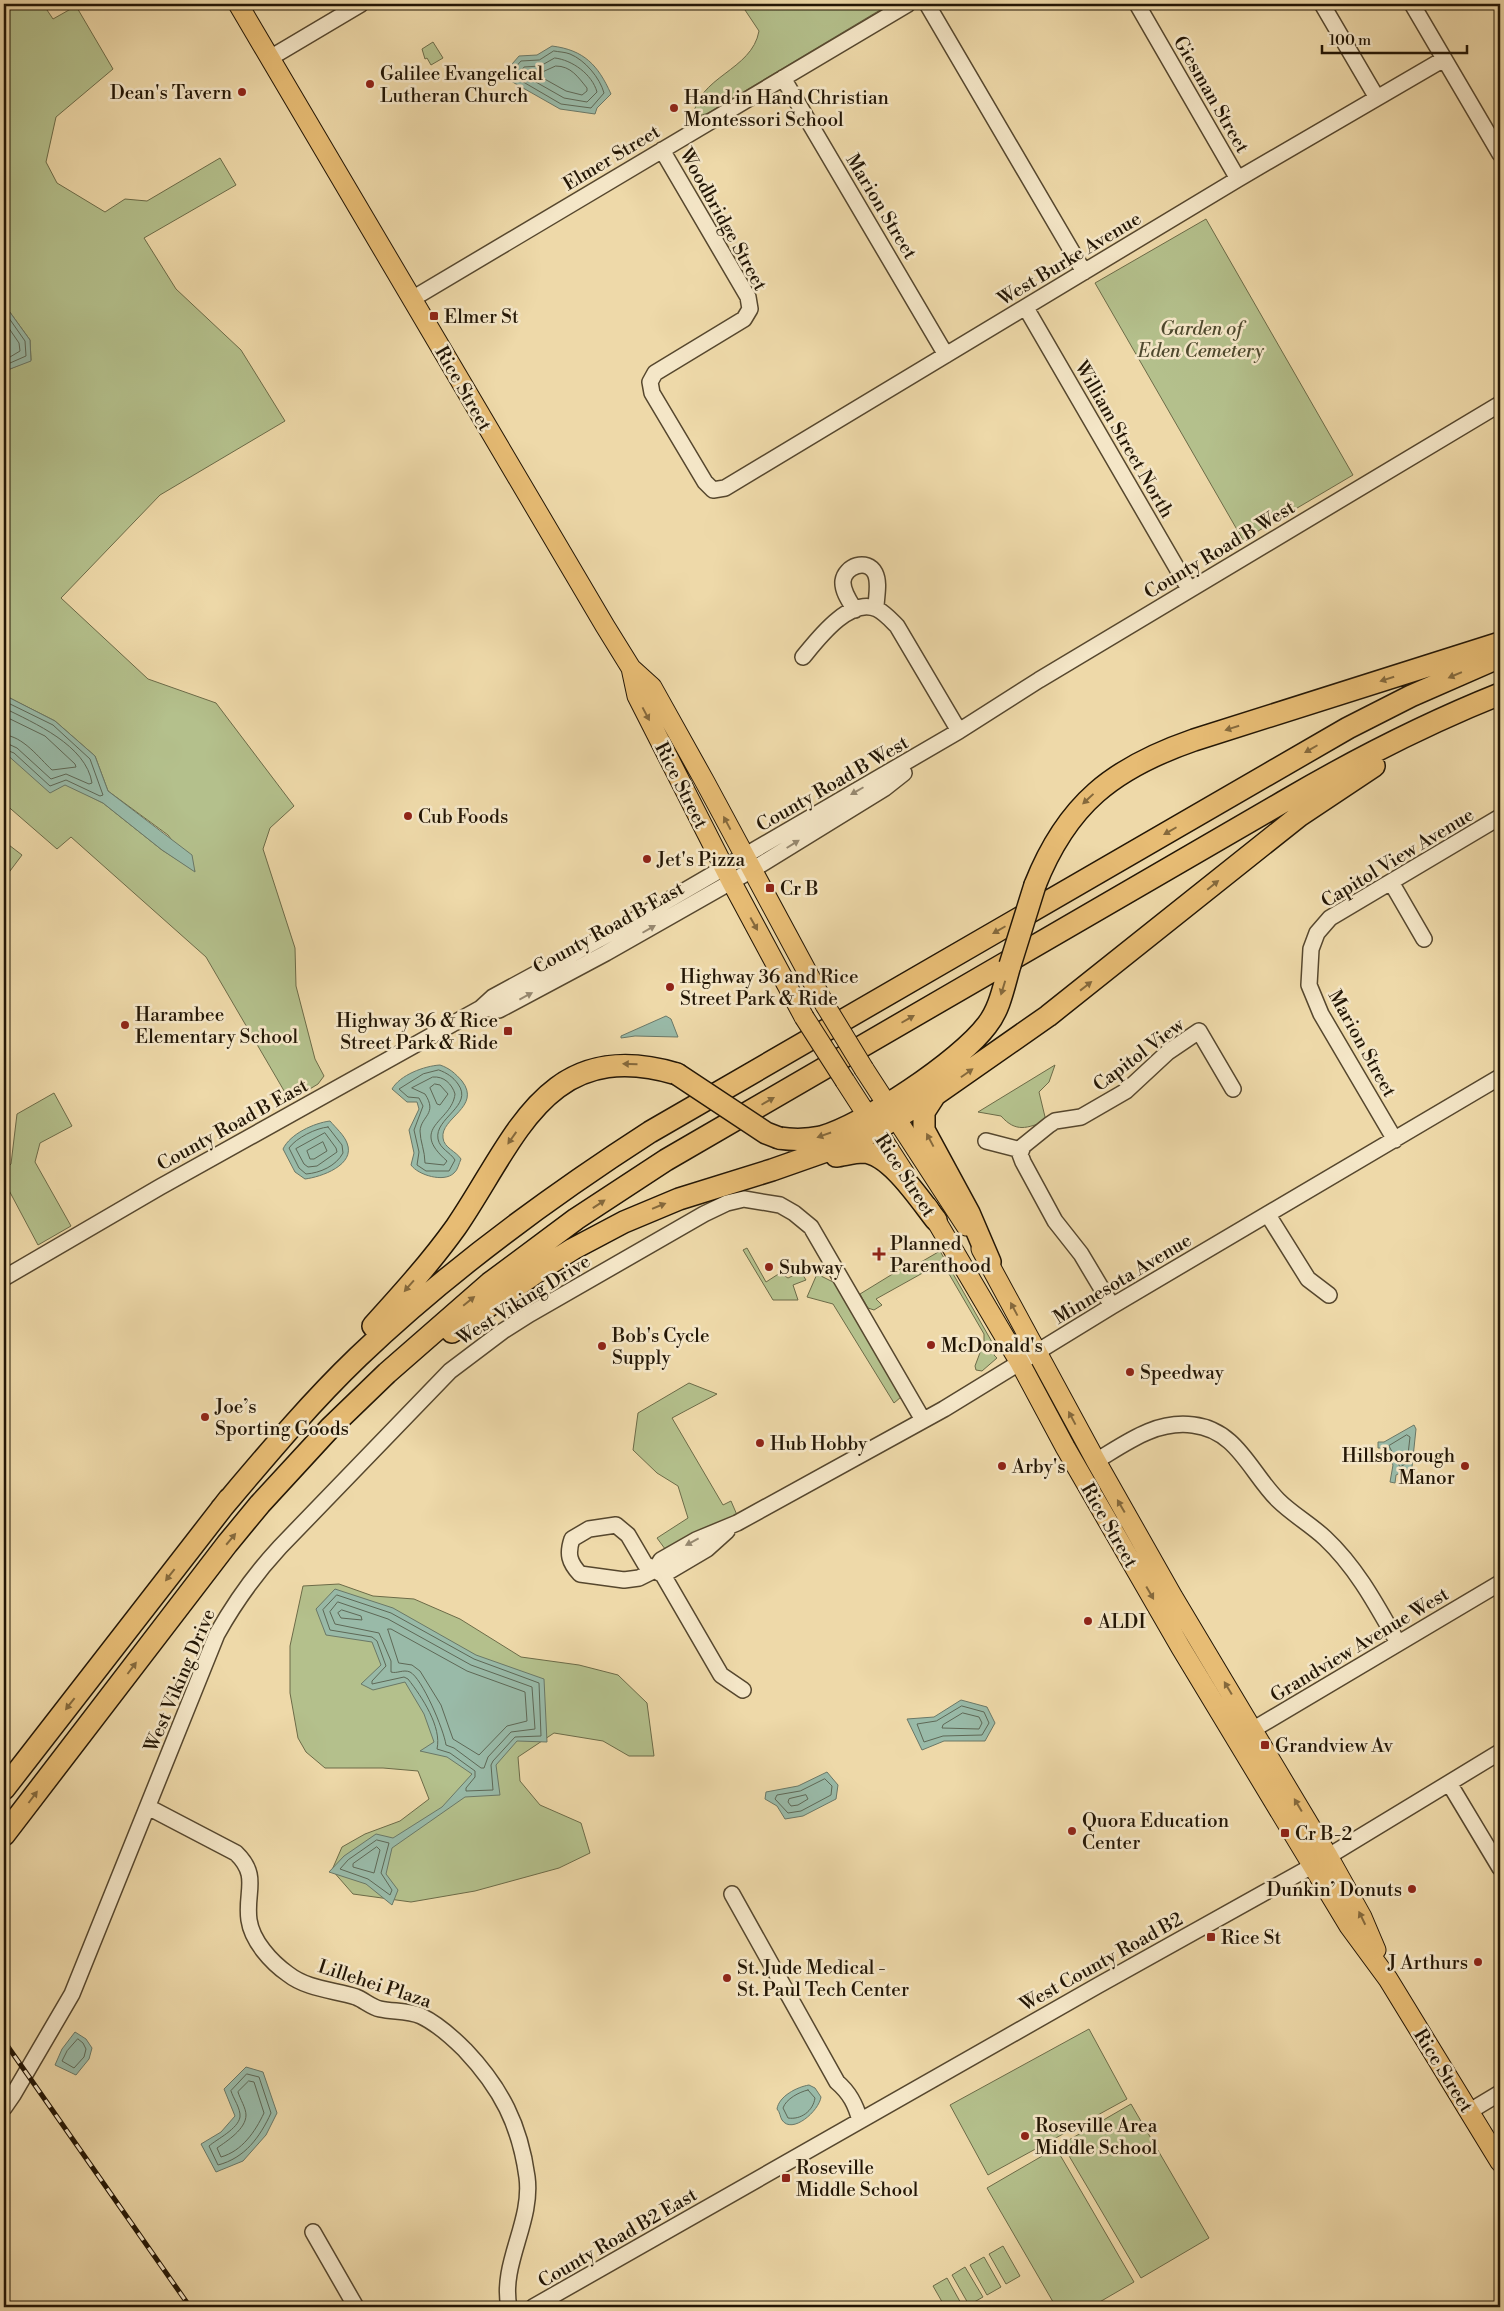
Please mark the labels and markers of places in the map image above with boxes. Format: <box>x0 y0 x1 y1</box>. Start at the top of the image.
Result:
place label: Galilee Evangelical Lutheran Church <box>380 62 543 108</box>
marker: Galilee Evangelical Lutheran Church <box>364 78 376 90</box>
place label: Dean's Tavern <box>110 81 232 105</box>
marker: Dean's Tavern <box>236 86 248 98</box>
place label: Hand in Hand Christian Montessori School <box>684 86 889 132</box>
marker: Hand in Hand Christian Montessori School <box>668 102 680 114</box>
place label: Elmer St <box>444 305 519 329</box>
marker: Elmer St <box>428 310 440 322</box>
place label: Cub Foods <box>418 805 508 829</box>
marker: Cub Foods <box>402 810 414 822</box>
place label: Jet's Pizza <box>656 848 745 872</box>
marker: Jet's Pizza <box>641 853 653 865</box>
place label: Cr B <box>780 877 819 901</box>
marker: Cr B <box>764 882 776 894</box>
place label: Highway 36 and Rice Street Park & Ride <box>680 965 859 1011</box>
marker: Highway 36 and Rice Street Park & Ride <box>664 981 676 993</box>
place label: Harambee Elementary School <box>135 1003 299 1049</box>
place label: Highway 36 & Rice Street Park & Ride <box>336 1009 498 1055</box>
marker: Harambee Elementary School <box>119 1019 131 1031</box>
marker: Highway 36 & Rice Street Park & Ride <box>502 1025 514 1037</box>
place label: Planned Parenthood <box>890 1232 991 1278</box>
marker: Planned Parenthood <box>872 1247 886 1261</box>
place label: Subway <box>779 1256 844 1280</box>
marker: Subway <box>763 1261 775 1273</box>
place label: Bob's Cycle Supply <box>611 1324 709 1370</box>
place label: McDonald's <box>941 1334 1043 1358</box>
marker: McDonald's <box>925 1339 937 1351</box>
marker: Bob's Cycle Supply <box>596 1340 608 1352</box>
place label: Speedway <box>1140 1361 1225 1385</box>
marker: Speedway <box>1124 1366 1136 1378</box>
place label: Joe’s Sporting Goods <box>214 1395 349 1441</box>
marker: Joe’s Sporting Goods <box>199 1411 211 1423</box>
place label: Hub Hobby <box>770 1432 868 1456</box>
marker: Hub Hobby <box>754 1437 766 1449</box>
place label: Hillsborough Manor <box>1342 1444 1455 1490</box>
place label: Arby's <box>1011 1455 1066 1479</box>
marker: Arby's <box>996 1460 1008 1472</box>
marker: Hillsborough Manor <box>1459 1460 1471 1472</box>
place label: ALDI <box>1097 1610 1146 1634</box>
marker: ALDI <box>1082 1615 1094 1627</box>
place label: Grandview Av <box>1275 1734 1393 1758</box>
marker: Grandview Av <box>1259 1739 1271 1751</box>
place label: Quora Education Center <box>1082 1809 1229 1855</box>
place label: Cr B-2 <box>1295 1822 1352 1846</box>
marker: Quora Education Center <box>1066 1825 1078 1837</box>
marker: Cr B-2 <box>1279 1827 1291 1839</box>
place label: Dunkin’ Donuts <box>1266 1878 1402 1902</box>
marker: Dunkin’ Donuts <box>1406 1883 1418 1895</box>
place label: Rice St <box>1221 1926 1281 1950</box>
marker: Rice St <box>1205 1931 1217 1943</box>
place label: J Arthurs <box>1387 1951 1468 1975</box>
place label: St. Jude Medical - St. Paul Tech Center <box>737 1956 909 2002</box>
marker: J Arthurs <box>1472 1956 1484 1968</box>
marker: St. Jude Medical - St. Paul Tech Center <box>721 1972 733 1984</box>
place label: Roseville Area Middle School <box>1035 2114 1158 2160</box>
marker: Roseville Area Middle School <box>1019 2130 1031 2142</box>
place label: Roseville Middle School <box>796 2156 919 2202</box>
marker: Roseville Middle School <box>780 2172 792 2184</box>

